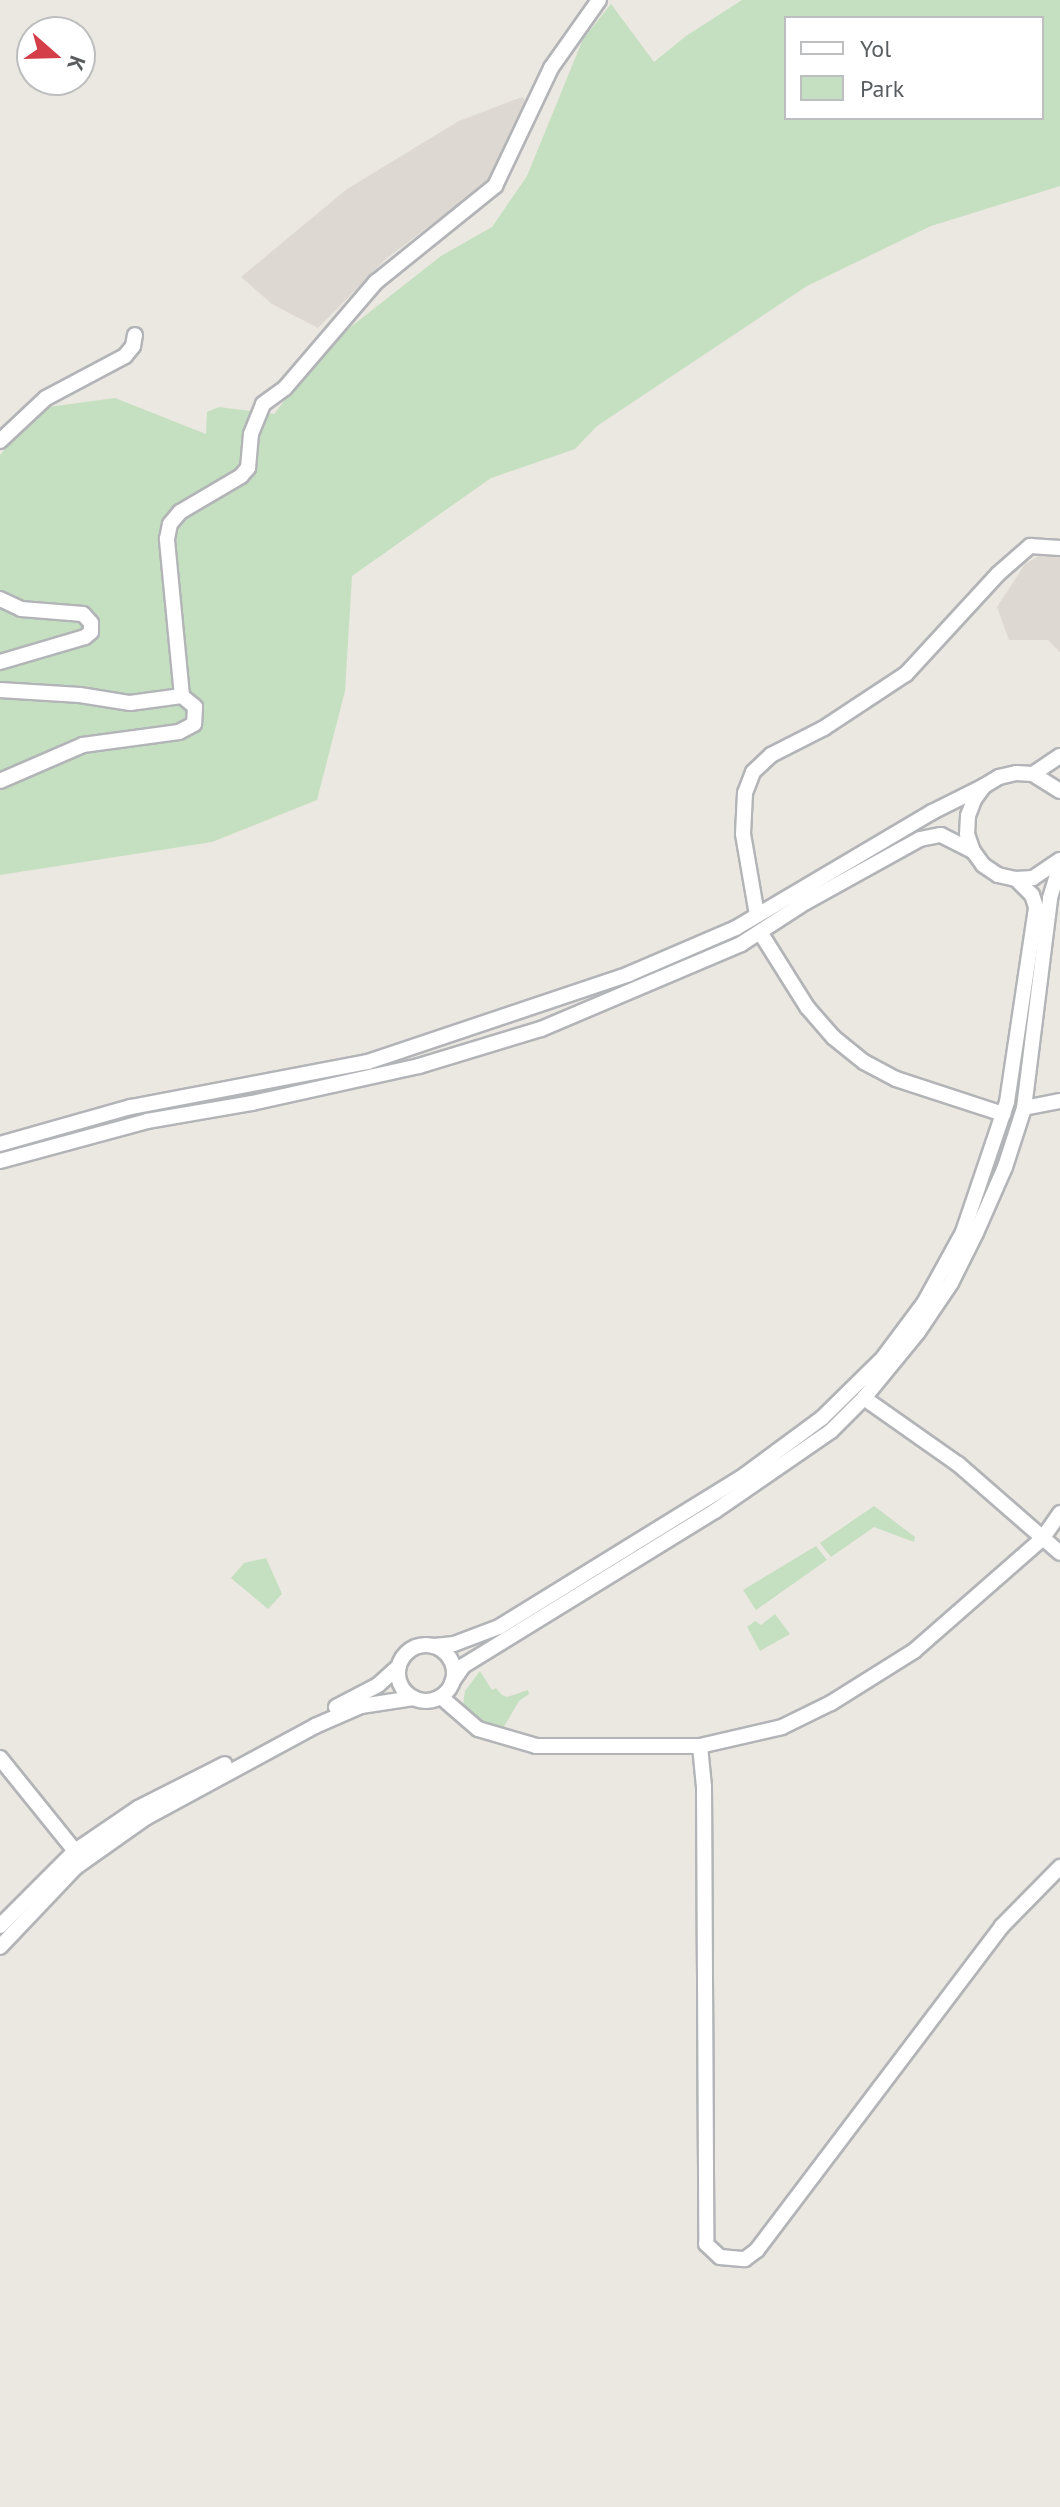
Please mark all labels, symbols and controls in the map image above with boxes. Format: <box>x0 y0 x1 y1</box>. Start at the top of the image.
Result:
north arrow <box>16 16 96 96</box>
legend <box>784 16 1044 120</box>
text: Yol <box>860 33 891 64</box>
text: K <box>61 52 92 75</box>
text: Park <box>860 73 904 104</box>

